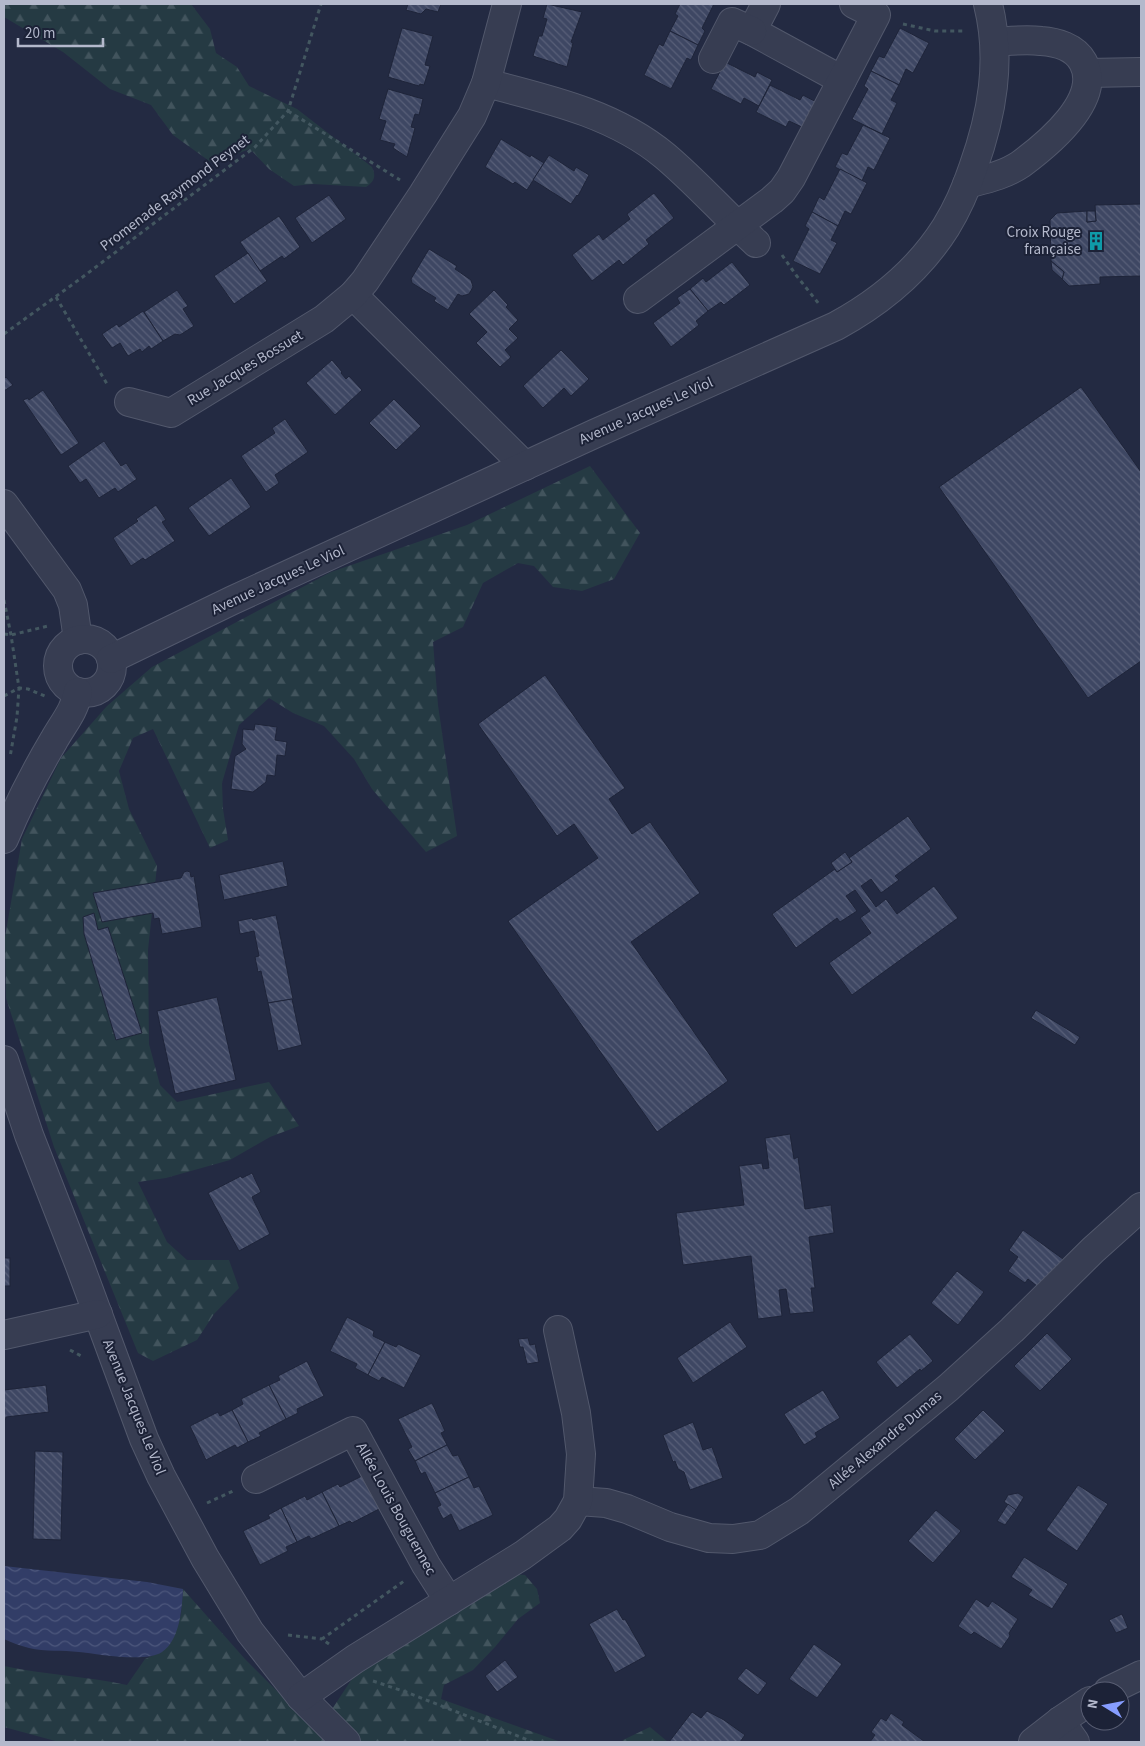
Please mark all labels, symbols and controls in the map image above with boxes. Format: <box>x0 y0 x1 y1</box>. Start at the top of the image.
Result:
scale bar <box>18 15 102 47</box>
text: 20 m <box>25 23 55 44</box>
street label: Promenade Raymond Peynet <box>96 130 254 256</box>
place label: Croix Rouge française <box>1006 222 1081 260</box>
building icon: Croix Rouge française <box>1085 230 1107 252</box>
street label: Rue Jacques Bossuet <box>183 325 307 411</box>
street label: Avenue Jacques Le Viol <box>576 372 716 450</box>
street label: Avenue Jacques Le Viol <box>208 540 348 620</box>
street label: Avenue Jacques Le Viol <box>97 1336 171 1478</box>
street label: Allée Alexandre Dumas <box>824 1386 946 1494</box>
street label: Allée Louis Bouguennec <box>351 1439 441 1579</box>
north arrow <box>1080 1681 1130 1731</box>
text: N <box>1083 1698 1104 1710</box>

